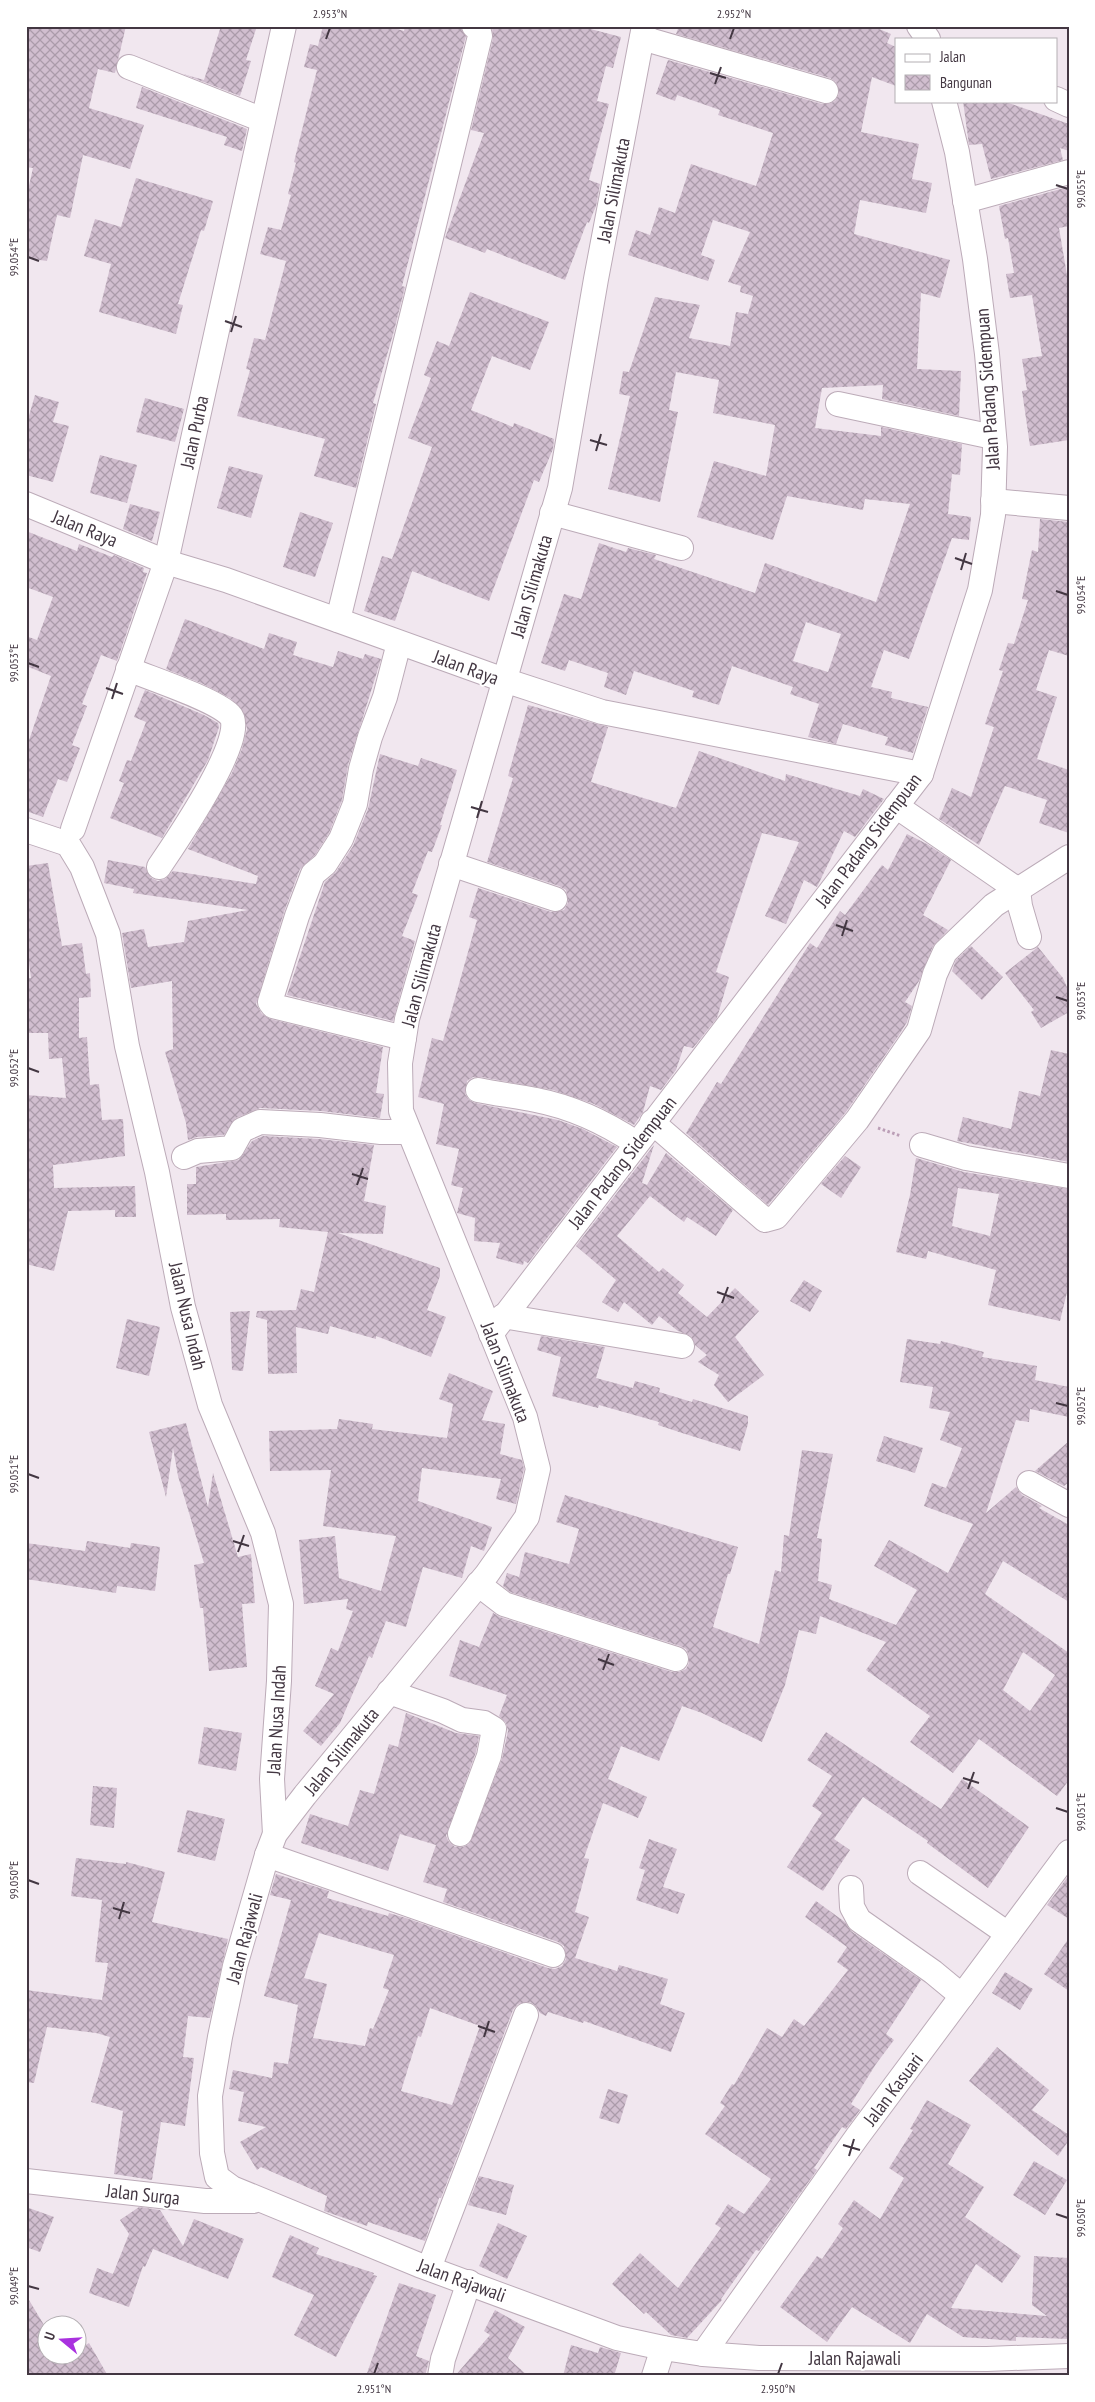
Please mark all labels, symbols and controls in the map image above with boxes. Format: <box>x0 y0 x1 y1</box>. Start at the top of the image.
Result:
text: 2.953°N <box>313 6 347 21</box>
text: 2.952°N <box>717 6 751 21</box>
legend <box>895 38 1058 102</box>
text: Jalan <box>939 47 966 66</box>
text: Bangunan <box>940 73 992 92</box>
street label: Jalan Silimakuta <box>591 136 635 245</box>
text: 99.055°E <box>1073 170 1088 208</box>
text: 99.054°E <box>6 238 21 276</box>
street label: Jalan Padang Sidempuan <box>969 307 1005 472</box>
street label: Jalan Purba <box>174 393 213 472</box>
street label: Jalan Raya <box>48 504 121 552</box>
street label: Jalan Silimakuta <box>505 532 557 641</box>
text: 99.054°E <box>1073 576 1088 614</box>
text: 99.053°E <box>6 644 21 682</box>
street label: Jalan Raya <box>429 644 502 690</box>
street label: Jalan Padang Sidempuan <box>809 768 926 913</box>
street label: Jalan Silimakuta <box>395 921 446 1030</box>
text: 99.053°E <box>1073 982 1088 1020</box>
text: 99.052°E <box>6 1049 21 1087</box>
street label: Jalan Padang Sidempuan <box>562 1091 681 1234</box>
street label: Jalan Nusa Indah <box>164 1259 212 1372</box>
street label: Jalan Silimakuta <box>475 1317 536 1426</box>
text: 99.052°E <box>1073 1387 1088 1425</box>
text: 99.051°E <box>6 1455 21 1493</box>
street label: Jalan Nusa Indah <box>261 1664 291 1777</box>
street label: Jalan Silimakuta <box>298 1702 384 1800</box>
text: 99.051°E <box>1073 1793 1088 1831</box>
text: 99.050°E <box>6 1861 21 1899</box>
street label: Jalan Rajawali <box>220 1890 268 1987</box>
street label: Jalan Kasuari <box>857 2048 928 2131</box>
street label: Jalan Surga <box>104 2178 181 2210</box>
text: 99.050°E <box>1073 2199 1088 2237</box>
street label: Jalan Rajawali <box>414 2253 509 2307</box>
text: 99.049°E <box>6 2267 21 2305</box>
north arrow <box>38 2314 88 2364</box>
text: U <box>40 2330 59 2342</box>
street label: Jalan Rajawali <box>808 2346 901 2370</box>
text: 2.951°N <box>357 2381 391 2396</box>
text: 2.950°N <box>761 2381 795 2396</box>

